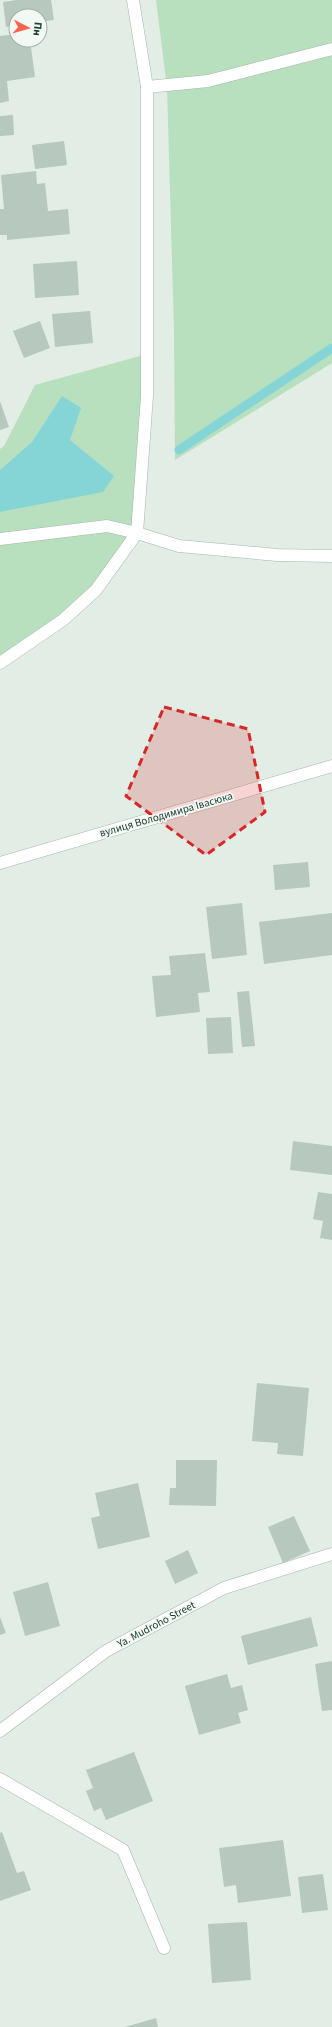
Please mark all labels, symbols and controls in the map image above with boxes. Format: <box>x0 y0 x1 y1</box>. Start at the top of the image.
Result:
north arrow <box>8 8 48 48</box>
text: Пн <box>29 21 46 37</box>
street label: вулиця Володимира Івасюка <box>98 788 234 841</box>
street label: Ya. Mudroho Street <box>114 1597 198 1652</box>

